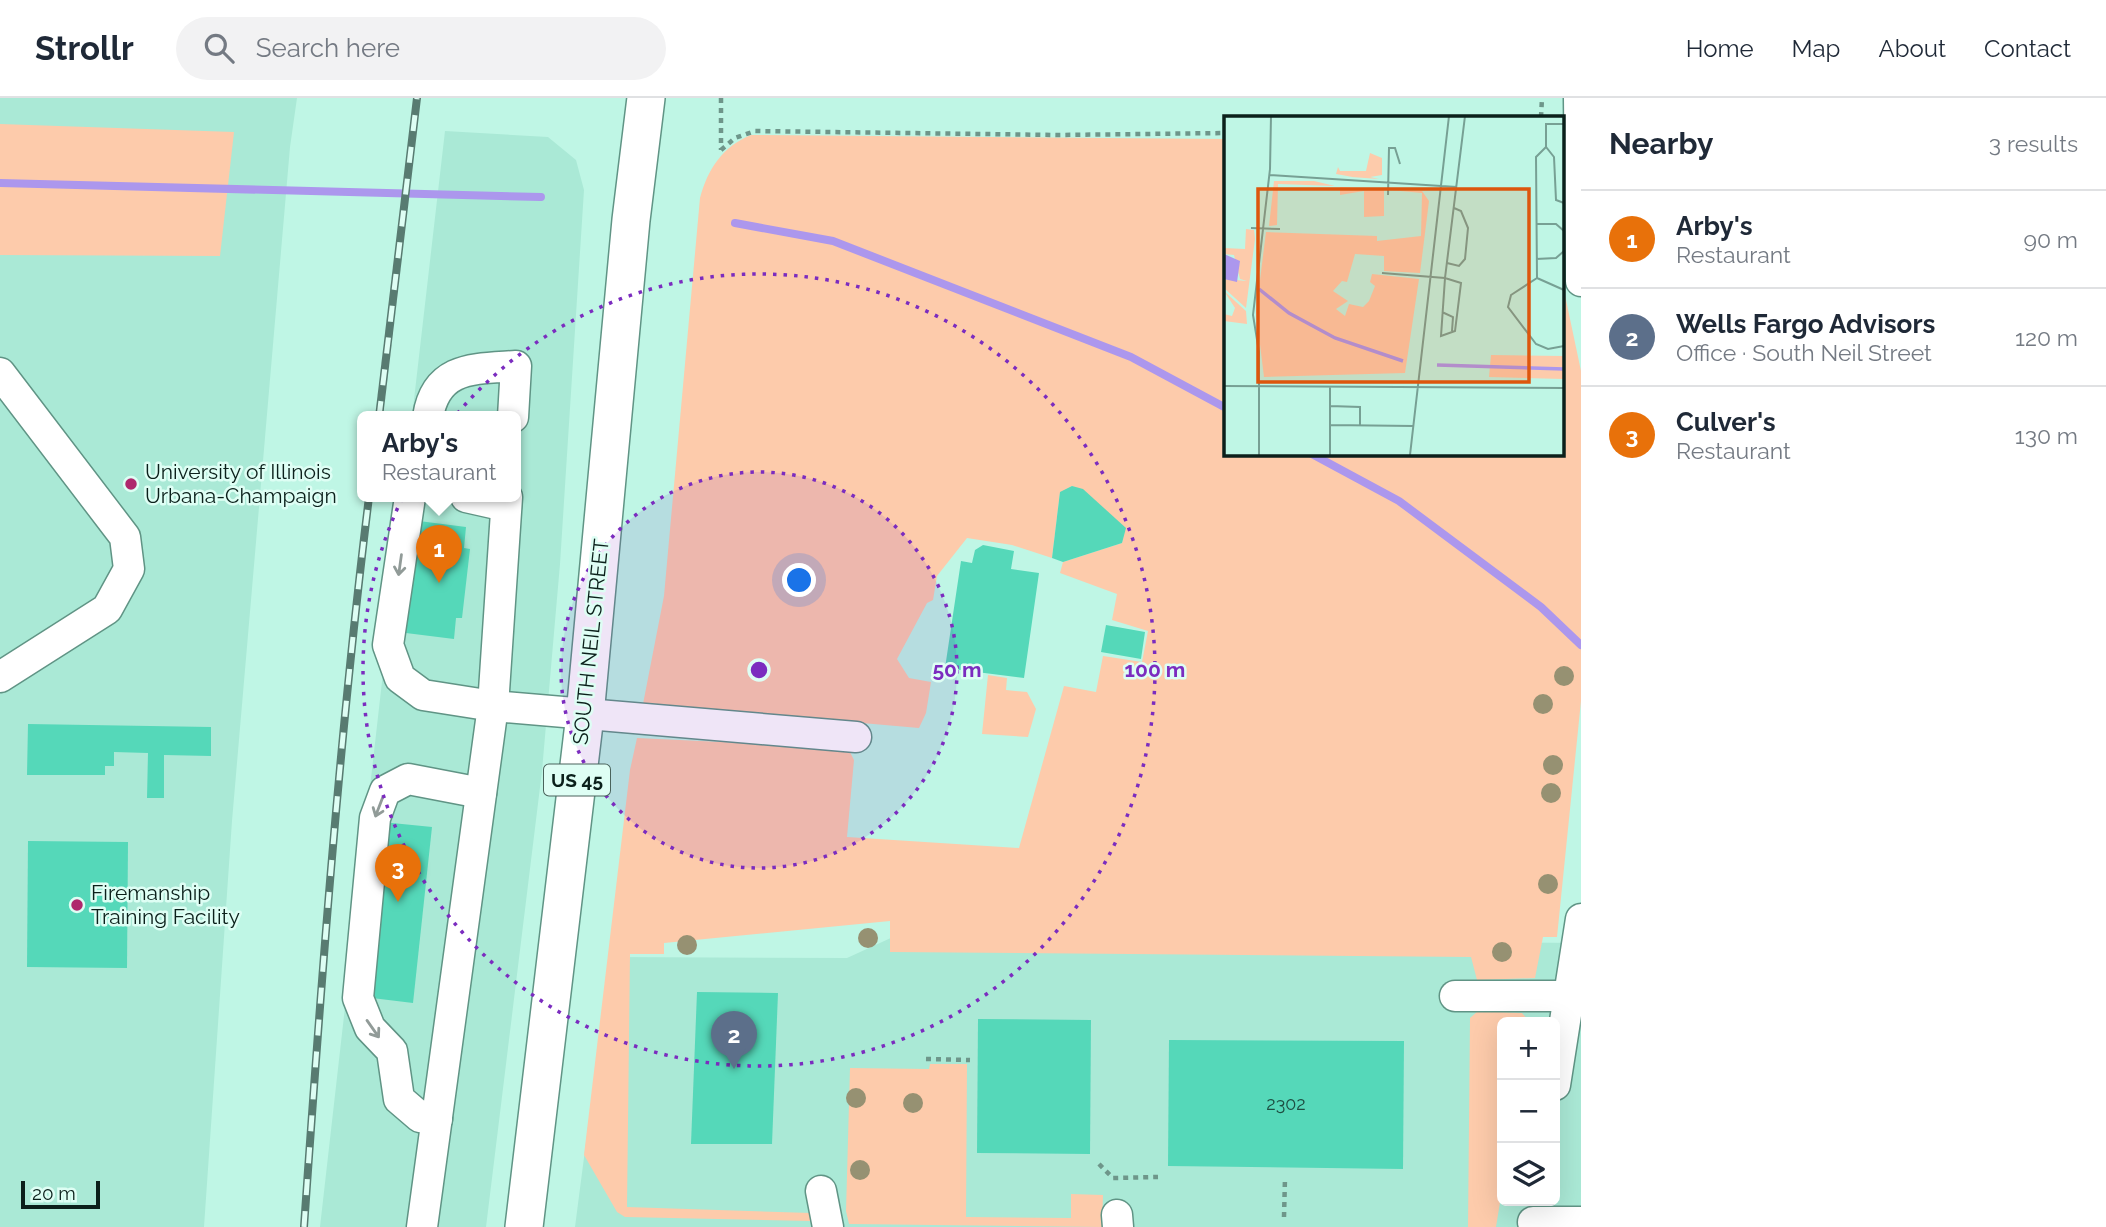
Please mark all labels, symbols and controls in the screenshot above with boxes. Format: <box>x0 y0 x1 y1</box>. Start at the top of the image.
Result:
search box <box>176 17 666 80</box>
text: Strollr <box>35 29 134 68</box>
icon: search <box>200 29 238 67</box>
text: Search here <box>256 33 400 63</box>
text: Home <box>1686 34 1754 63</box>
text: Map <box>1792 34 1840 63</box>
text: About <box>1878 34 1946 63</box>
text: Contact <box>1984 34 2071 63</box>
inset map <box>1224 116 1563 455</box>
text: Nearby <box>1609 126 1713 161</box>
text: 3 results <box>1989 130 2078 157</box>
text: Arby's <box>1676 211 1753 241</box>
text: 1 <box>1626 226 1638 253</box>
text: 90 m <box>2023 226 2078 253</box>
text: Restaurant <box>1676 241 1791 268</box>
text: Wells Fargo Advisors <box>1676 309 1935 339</box>
text: 2 <box>1626 324 1638 351</box>
text: 120 m <box>2015 324 2078 351</box>
text: Office · South Neil Street <box>1676 339 1932 366</box>
text: Culver's <box>1676 407 1776 437</box>
popup <box>357 411 521 502</box>
text: 3 <box>1626 422 1638 449</box>
text: 130 m <box>2015 422 2078 449</box>
text: Arby's <box>382 428 458 458</box>
text: Restaurant <box>1676 437 1791 464</box>
text: Restaurant <box>382 458 496 485</box>
place label: University of Illinois Urbana-Champaign <box>145 459 337 508</box>
marker: University of Illinois Urbana-Champaign <box>123 476 139 492</box>
pin: 1 <box>416 525 462 583</box>
street label: SOUTH NEIL STREET <box>567 538 614 746</box>
one-way arrow <box>393 553 406 576</box>
your location <box>782 563 816 597</box>
text: 50 m <box>932 657 982 682</box>
text: 100 m <box>1125 657 1185 682</box>
centre of rings <box>747 658 771 682</box>
road number: US 45 <box>544 764 610 796</box>
one-way arrow <box>371 796 384 818</box>
pin: 3 <box>375 844 421 902</box>
place label: Firemanship Training Facility <box>91 880 240 929</box>
marker: Firemanship Training Facility <box>69 897 85 913</box>
pin: 2 <box>711 1011 757 1069</box>
map controls <box>1497 1017 1560 1206</box>
button: + <box>1497 1017 1560 1080</box>
one-way arrow <box>366 1019 380 1038</box>
button: − <box>1497 1080 1560 1143</box>
house number: 2302 <box>1266 1093 1306 1114</box>
button: layers <box>1497 1143 1560 1206</box>
scale bar <box>21 1178 100 1210</box>
text: 20 m <box>32 1182 76 1204</box>

